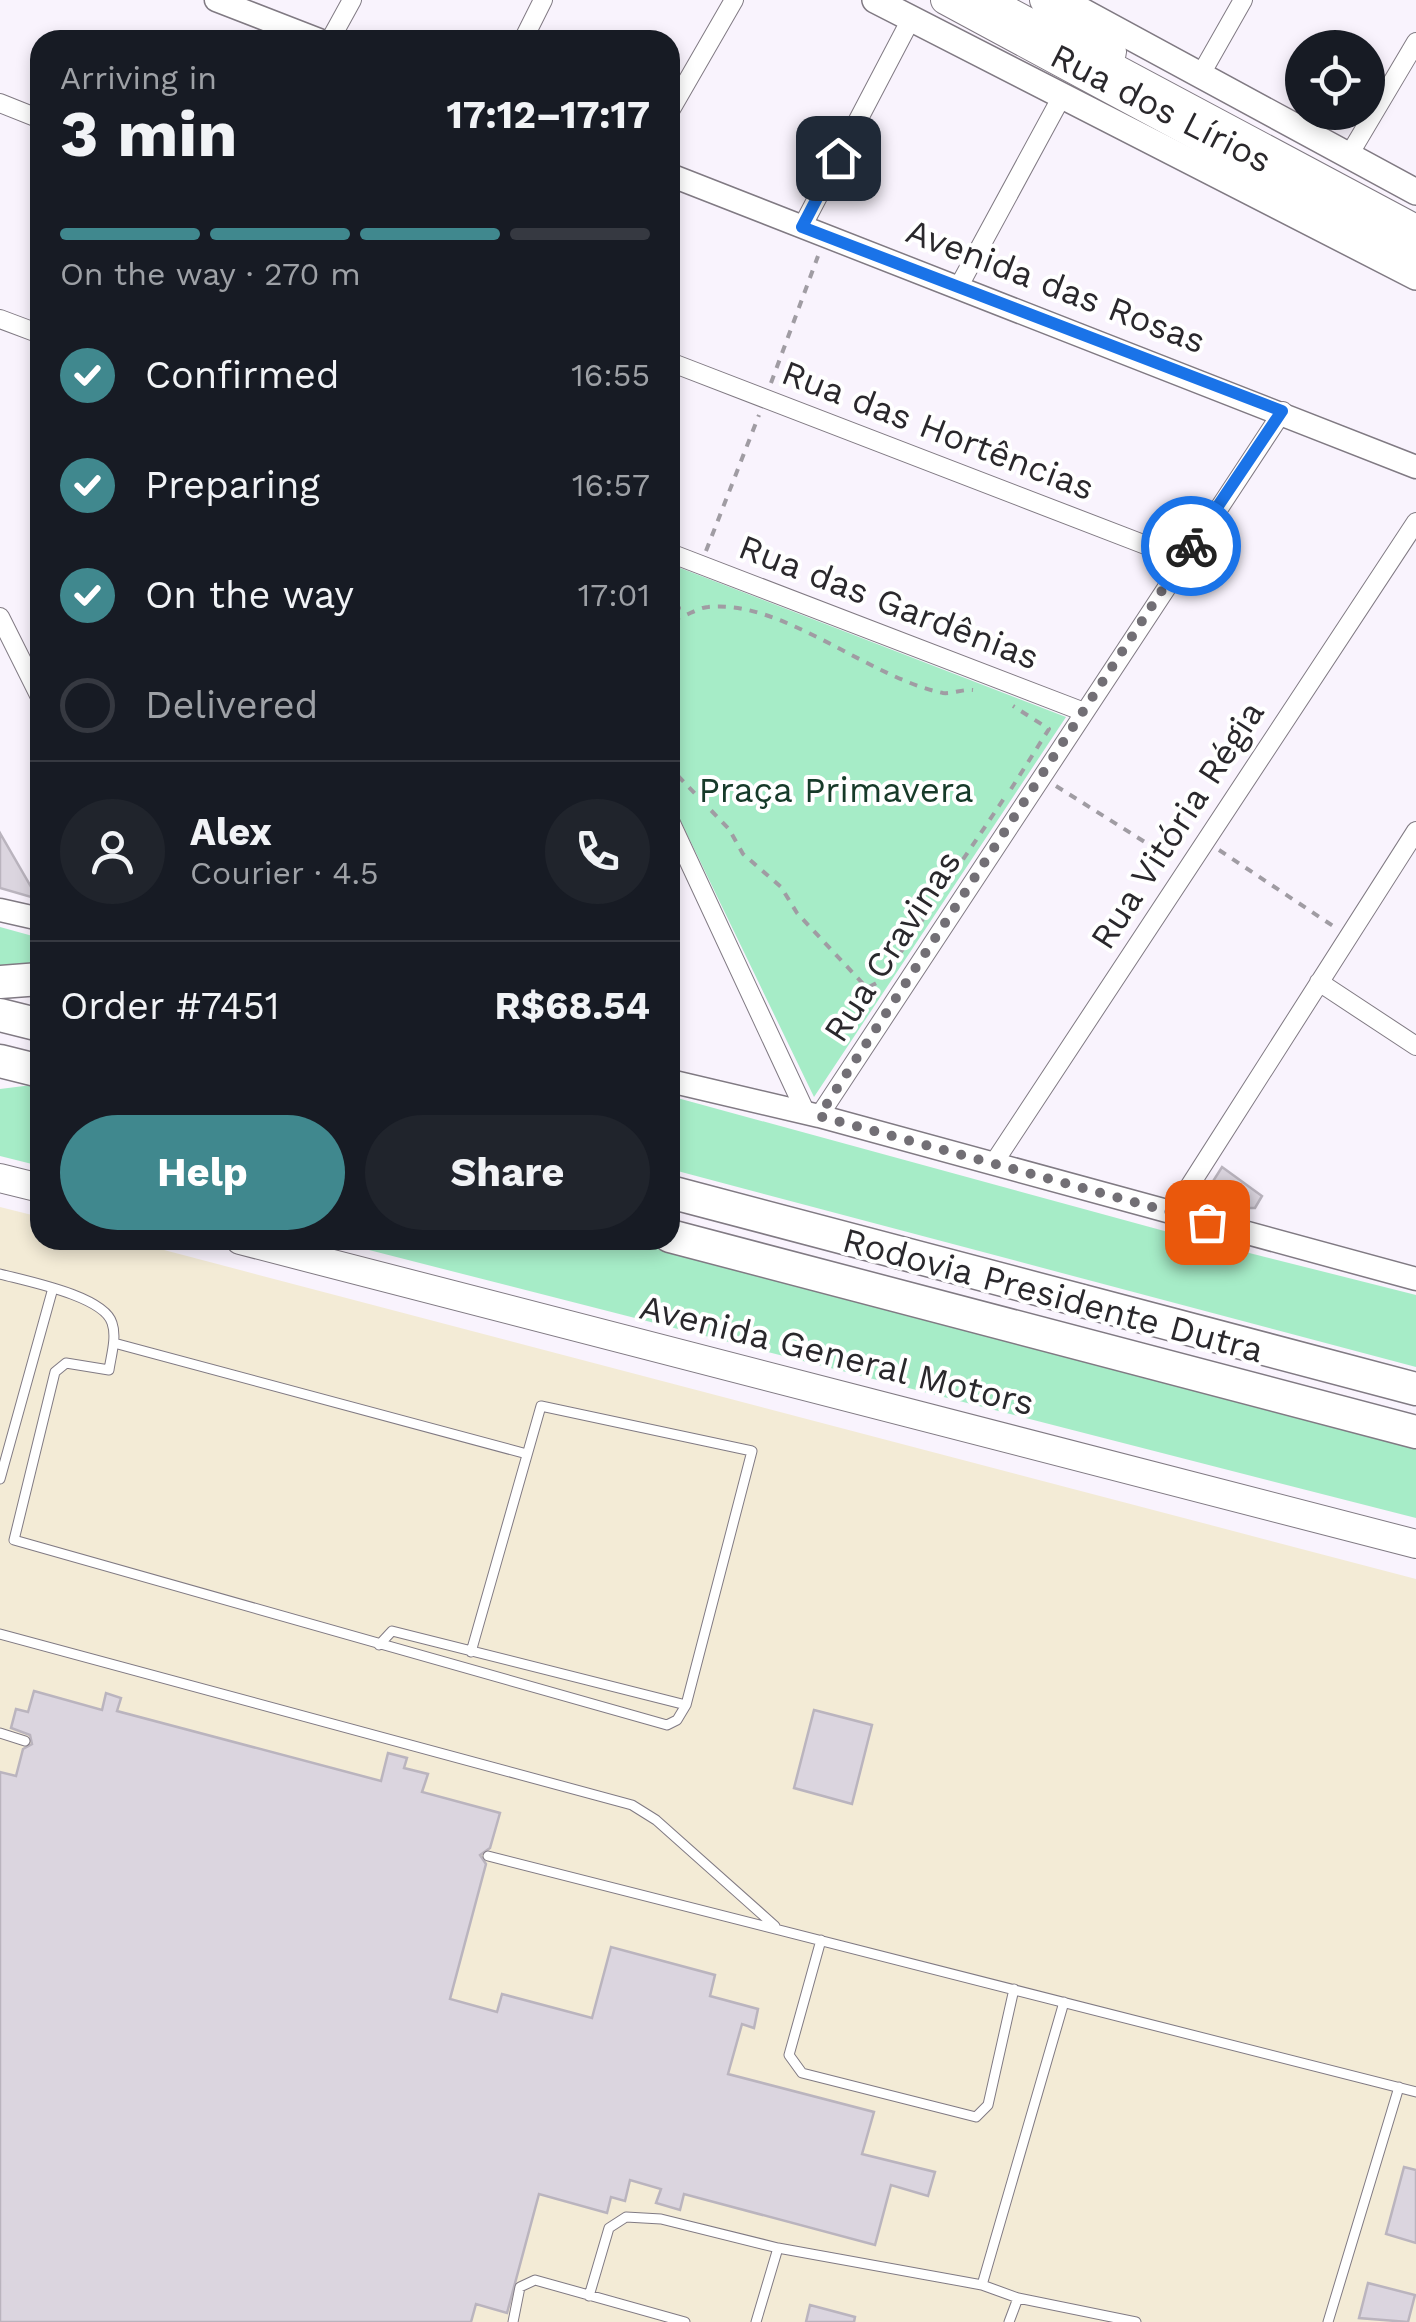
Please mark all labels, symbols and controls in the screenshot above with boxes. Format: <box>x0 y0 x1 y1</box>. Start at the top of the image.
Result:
map controls <box>1285 30 1385 130</box>
button: locate <box>1285 30 1385 130</box>
street label: Rua dos Lírios <box>1044 34 1278 182</box>
text: Arriving in <box>60 59 217 97</box>
text: 17:12–17:17 <box>446 93 650 137</box>
text: 3 min <box>60 96 238 172</box>
pin <box>796 116 881 201</box>
icon: home <box>811 131 866 186</box>
street label: Avenida das Rosas <box>901 210 1211 362</box>
text: On the way · 270 m <box>60 255 361 293</box>
icon: check <box>60 348 115 403</box>
street label: Rua das Hortências <box>776 351 1100 509</box>
text: Confirmed <box>145 353 340 397</box>
text: 16:55 <box>571 356 650 394</box>
icon: check <box>60 458 115 513</box>
text: Preparing <box>145 463 320 507</box>
text: 16:57 <box>572 466 650 504</box>
courier <box>1141 496 1241 596</box>
icon: bike <box>1164 519 1219 574</box>
street label: Rua das Gardênias <box>733 525 1045 679</box>
icon: check <box>60 568 115 623</box>
text: On the way <box>145 573 354 617</box>
text: 17:01 <box>578 576 650 614</box>
text: Delivered <box>145 683 318 727</box>
street label: Rua Vitória Régia <box>1081 693 1273 957</box>
park label: Praça Primavera <box>699 769 974 811</box>
button: person <box>60 799 165 904</box>
button: phone <box>545 799 650 904</box>
text: Alex <box>190 810 272 854</box>
street label: Rua Cravinas <box>815 842 969 1050</box>
text: Courier · 4.5 <box>190 854 379 892</box>
text: Order #7451 <box>60 984 280 1028</box>
text: R$68.54 <box>495 984 650 1028</box>
button: Help <box>60 1115 345 1230</box>
button: Share <box>365 1115 650 1230</box>
pin <box>1165 1180 1250 1265</box>
icon: bag <box>1180 1195 1235 1250</box>
street label: Rodovia Presidente Dutra <box>838 1219 1268 1371</box>
street label: Avenida General Motors <box>636 1286 1038 1424</box>

